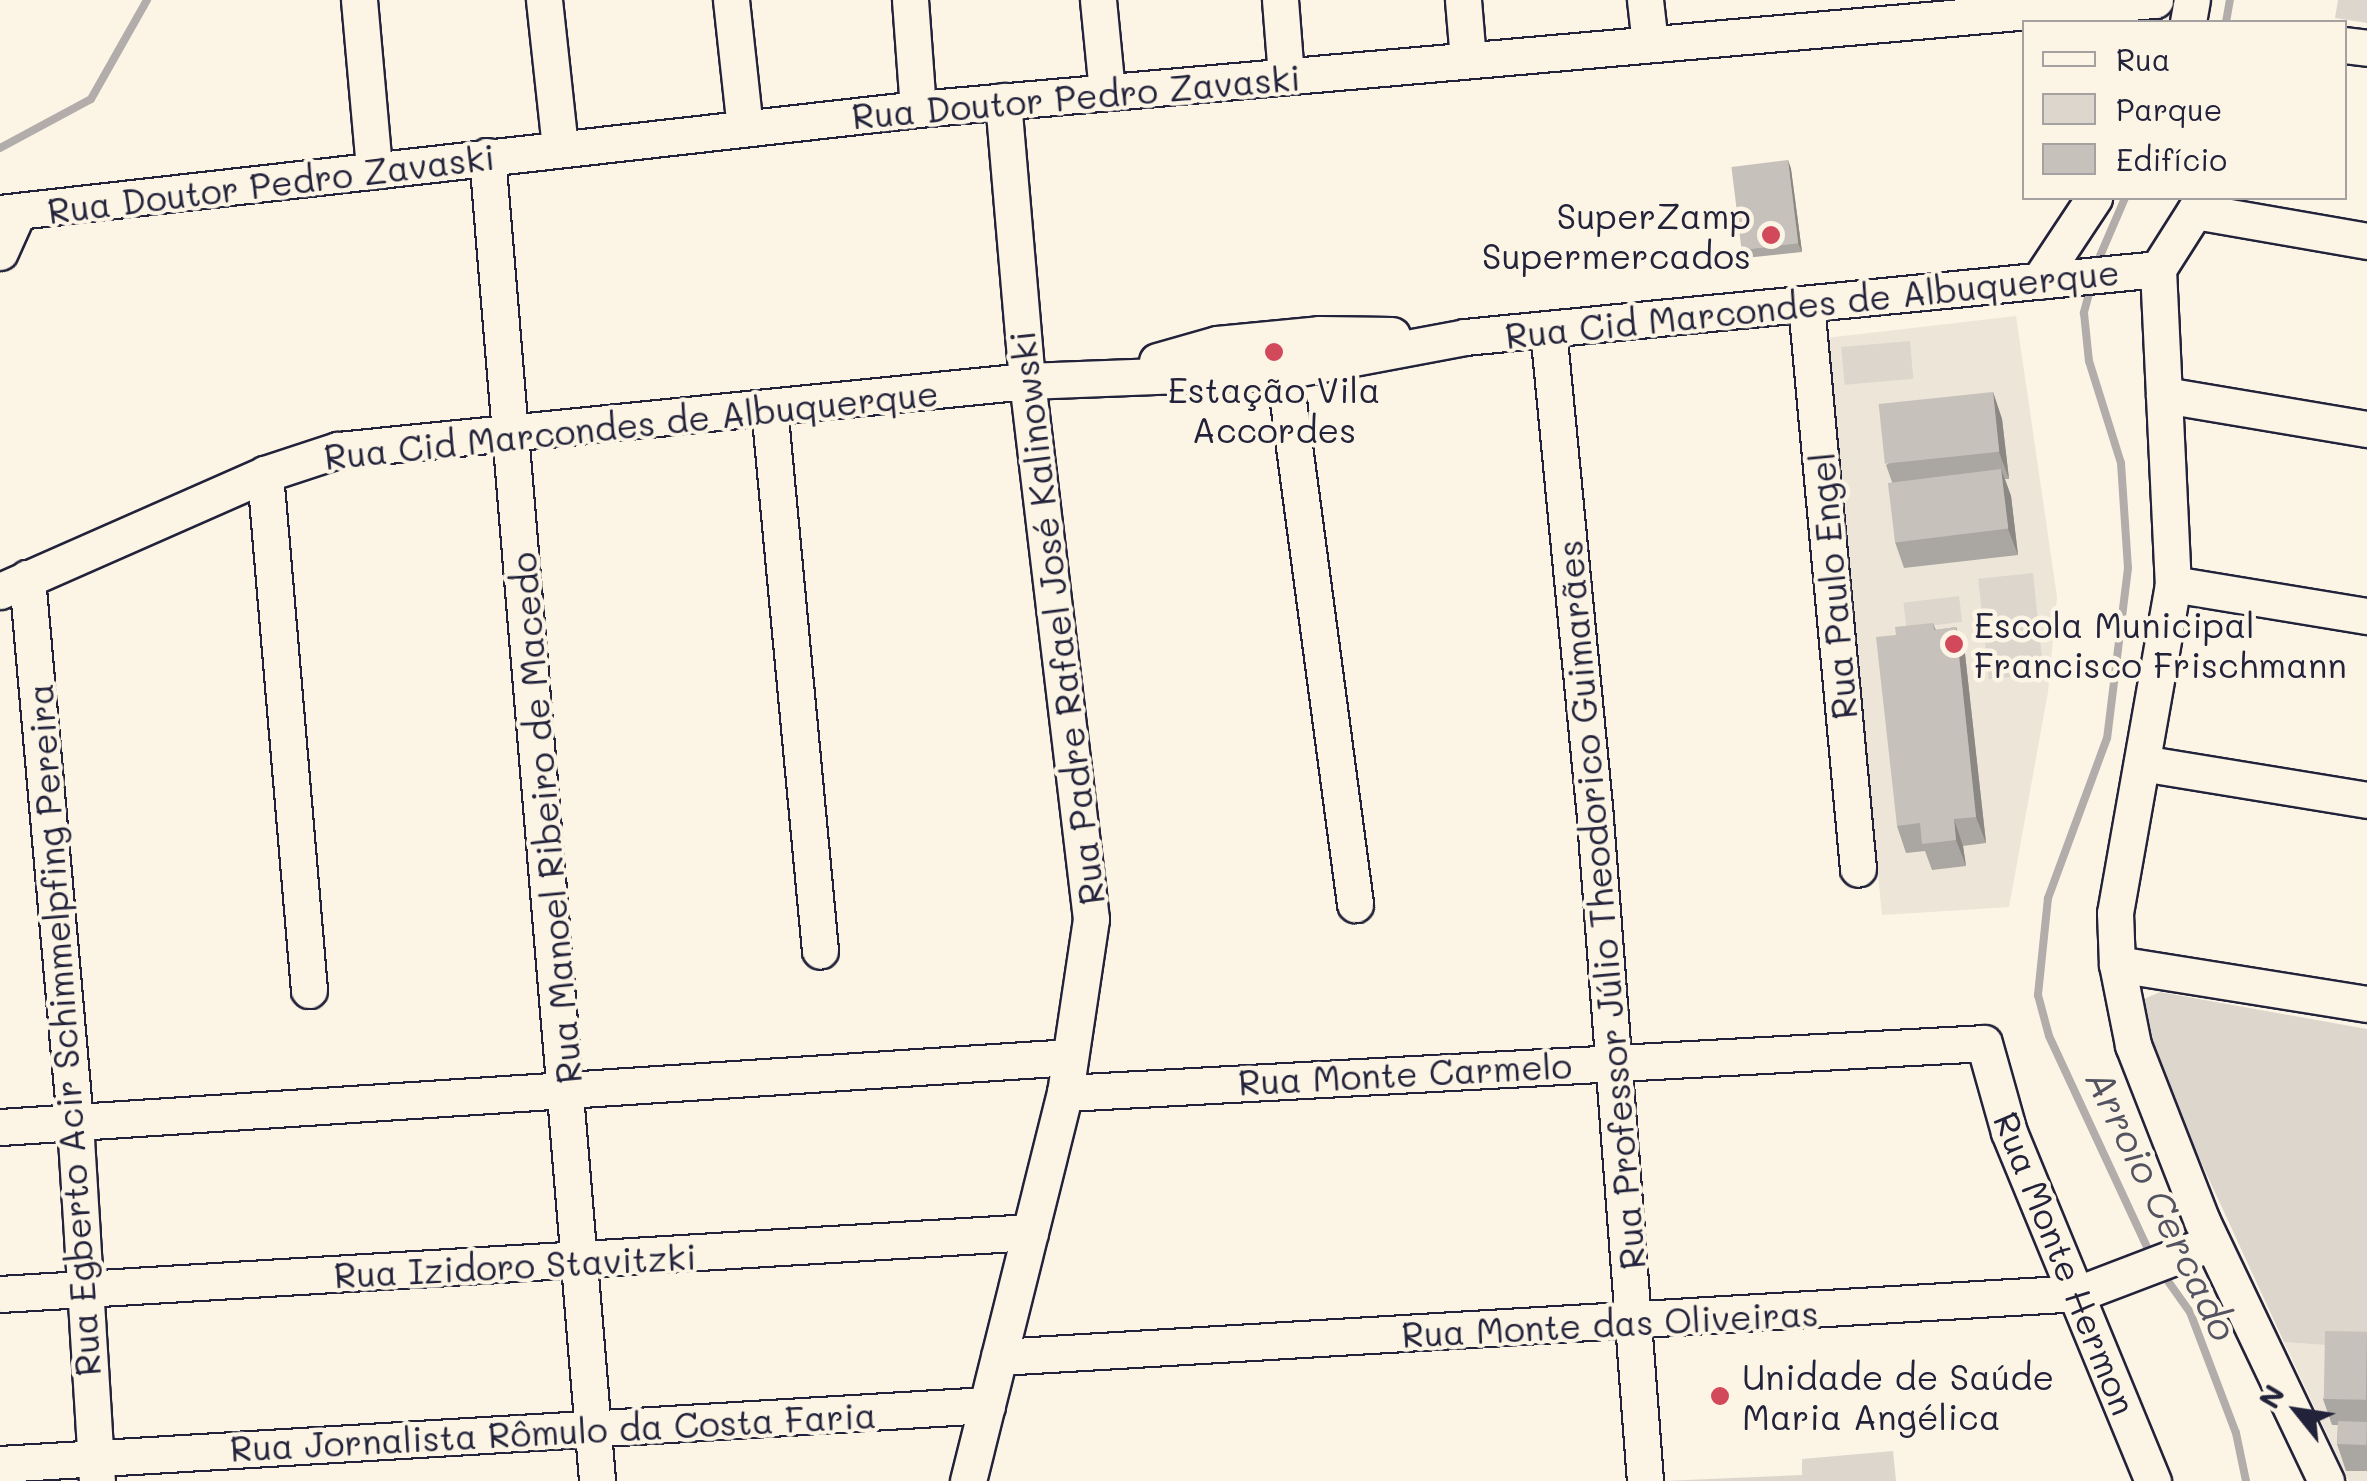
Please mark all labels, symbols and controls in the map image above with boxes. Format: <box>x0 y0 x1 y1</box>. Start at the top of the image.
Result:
legend <box>2022 20 2347 200</box>
text: Rua <box>2116 39 2170 79</box>
street label: Rua Doutor Pedro Zavaski <box>850 55 1302 137</box>
text: Parque <box>2116 89 2222 129</box>
street label: Rua Doutor Pedro Zavaski <box>45 135 497 231</box>
text: Edifício <box>2116 139 2227 179</box>
place label: SuperZamp Supermercados <box>1482 194 1751 276</box>
marker: SuperZamp Supermercados <box>1760 224 1782 246</box>
street label: Rua Cid Marcondes de Albuquerque <box>1503 250 2121 356</box>
street label: Rua Padre Rafael José Kalinowski <box>1000 329 1112 907</box>
marker: Estação Vila Accordes <box>1263 341 1285 363</box>
place label: Estação Vila Accordes <box>1168 368 1380 450</box>
street label: Rua Cid Marcondes de Albuquerque <box>322 371 940 477</box>
street label: Rua Paulo Engel <box>1799 451 1865 721</box>
street label: Rua Professor Júlio Theodorico Guimarães <box>1547 539 1653 1271</box>
street label: Rua Manoel Ribeiro de Macedo <box>501 551 589 1085</box>
place label: Escola Municipal Francisco Frischmann <box>1974 603 2347 685</box>
marker: Escola Municipal Francisco Frischmann <box>1943 633 1965 655</box>
street label: Rua Egberto Acir Schimmelpfing Pereira <box>18 682 108 1378</box>
street label: Rua Monte Carmelo <box>1237 1043 1573 1103</box>
water label: Arroio Cercado <box>2077 1062 2247 1348</box>
street label: Rua Monte Hermon <box>1986 1105 2146 1421</box>
street label: Rua Izidoro Stavitzki <box>333 1235 697 1295</box>
street label: Rua Monte das Oliveiras <box>1400 1291 1820 1355</box>
place label: Unidade de Saúde Maria Angélica <box>1742 1355 2054 1437</box>
north arrow <box>2247 1361 2347 1461</box>
text: N <box>2250 1378 2292 1414</box>
marker: Unidade de Saúde Maria Angélica <box>1707 1383 1733 1409</box>
street label: Rua Jornalista Rômulo da Costa Faria <box>229 1393 877 1469</box>

